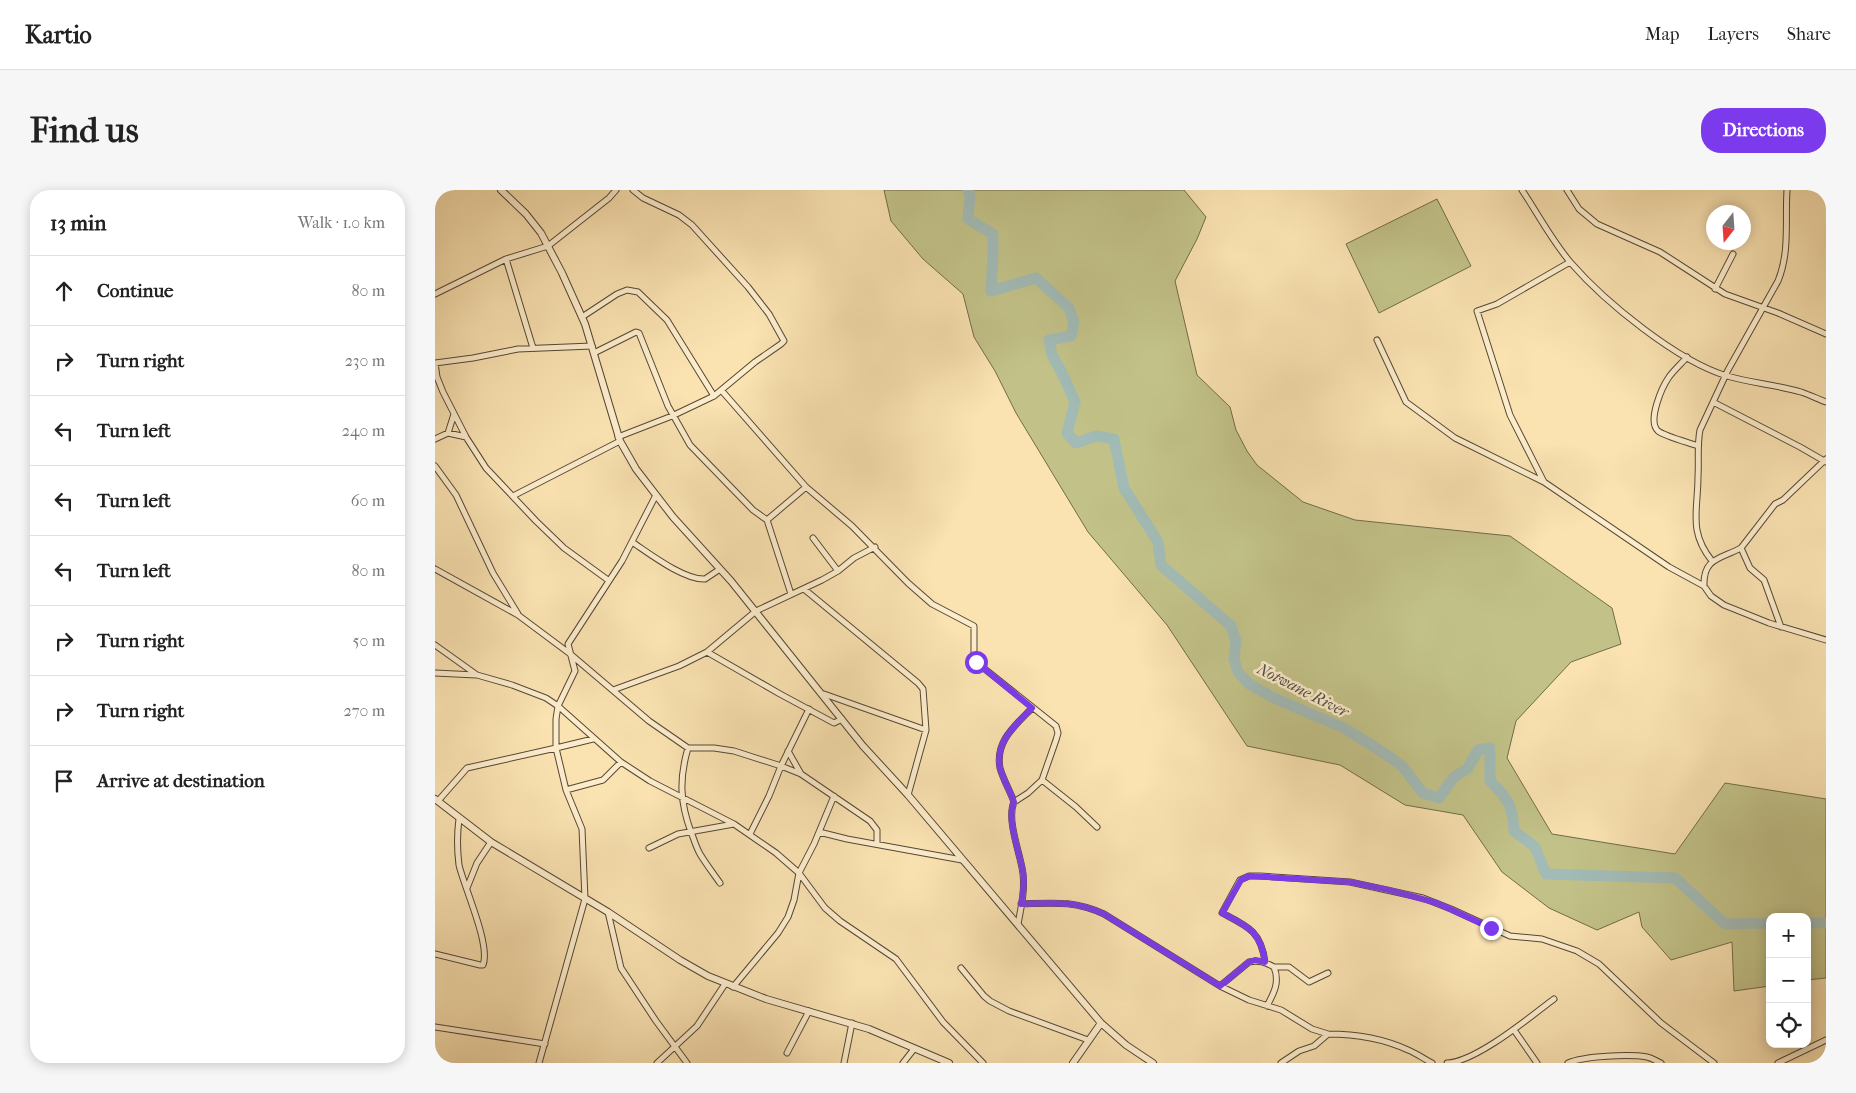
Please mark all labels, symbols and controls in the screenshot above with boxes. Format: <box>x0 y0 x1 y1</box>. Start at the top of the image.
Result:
text: Kartio <box>25 21 92 49</box>
text: Map <box>1645 24 1679 45</box>
text: Layers <box>1707 24 1759 45</box>
text: Share <box>1787 24 1831 45</box>
button: Directions <box>1701 108 1826 153</box>
text: Find us <box>30 110 139 151</box>
north arrow <box>1706 205 1751 250</box>
text: 13 min <box>50 211 106 235</box>
text: Walk · 1.0 km <box>298 213 385 232</box>
icon: ahead <box>50 277 78 305</box>
text: Continue <box>97 280 173 302</box>
text: 80 m <box>351 281 385 300</box>
icon: right <box>50 347 78 375</box>
text: Turn right <box>97 350 184 372</box>
text: 230 m <box>345 351 385 370</box>
icon: left <box>50 417 78 445</box>
text: Turn left <box>97 420 171 442</box>
text: 240 m <box>342 421 385 440</box>
icon: left <box>50 487 78 515</box>
text: Turn left <box>97 490 171 512</box>
text: 60 m <box>351 491 385 510</box>
icon: left <box>50 557 78 585</box>
text: Turn left <box>97 560 171 582</box>
text: 80 m <box>351 561 385 580</box>
icon: right <box>50 627 78 655</box>
text: Turn right <box>97 630 184 652</box>
text: 50 m <box>353 631 385 650</box>
route start <box>965 651 988 674</box>
water label: Notwane River <box>1253 658 1353 722</box>
icon: right <box>50 697 78 725</box>
text: Turn right <box>97 700 184 722</box>
text: 270 m <box>344 701 385 720</box>
icon: arrive <box>50 767 78 795</box>
text: Arrive at destination <box>97 770 265 792</box>
map controls <box>1766 913 1811 1048</box>
button: + <box>1766 913 1811 958</box>
route end <box>1480 917 1503 940</box>
button: − <box>1766 958 1811 1003</box>
button: locate <box>1766 1003 1811 1048</box>

